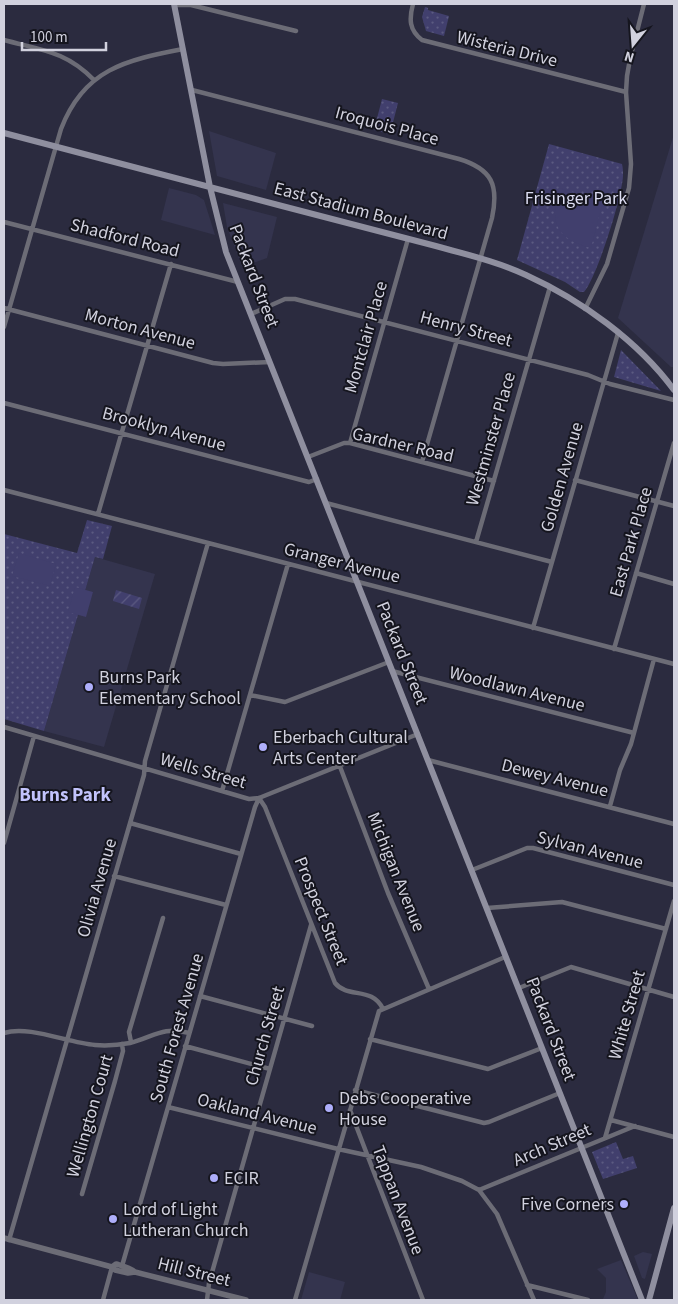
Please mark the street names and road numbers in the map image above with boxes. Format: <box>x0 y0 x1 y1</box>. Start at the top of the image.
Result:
street label: Wisteria Drive <box>454 24 560 74</box>
street label: Iroquois Place <box>332 100 442 152</box>
street label: East Stadium Boulevard <box>271 176 451 246</box>
street label: Shadford Road <box>68 212 182 264</box>
street label: Packard Street <box>223 221 285 331</box>
street label: Montclair Place <box>338 278 394 396</box>
street label: Morton Avenue <box>82 302 198 356</box>
street label: Henry Street <box>417 305 515 353</box>
street label: Westminster Place <box>460 369 522 509</box>
street label: Brooklyn Avenue <box>99 400 229 458</box>
street label: Golden Avenue <box>534 419 590 535</box>
street label: Gardner Road <box>350 421 456 469</box>
street label: East Park Place <box>603 484 659 600</box>
street label: Granger Avenue <box>281 536 403 590</box>
street label: Packard Street <box>370 598 434 708</box>
street label: Woodlawn Avenue <box>446 660 588 718</box>
street label: Wells Street <box>157 747 249 795</box>
street label: Dewey Avenue <box>499 753 611 803</box>
street label: Michigan Avenue <box>361 809 431 935</box>
street label: Sylvan Avenue <box>534 825 646 875</box>
street label: Olivia Avenue <box>71 835 123 940</box>
street label: Prospect Street <box>288 853 354 969</box>
street label: South Forest Avenue <box>144 950 210 1106</box>
street label: White Street <box>602 967 652 1063</box>
street label: Packard Street <box>520 974 582 1084</box>
street label: Church Street <box>239 983 291 1089</box>
street label: Wellington Court <box>61 1052 119 1180</box>
street label: Oakland Avenue <box>195 1087 320 1141</box>
street label: Arch Street <box>509 1117 595 1173</box>
street label: Tappan Avenue <box>366 1142 430 1258</box>
street label: Hill Street <box>155 1251 233 1293</box>

